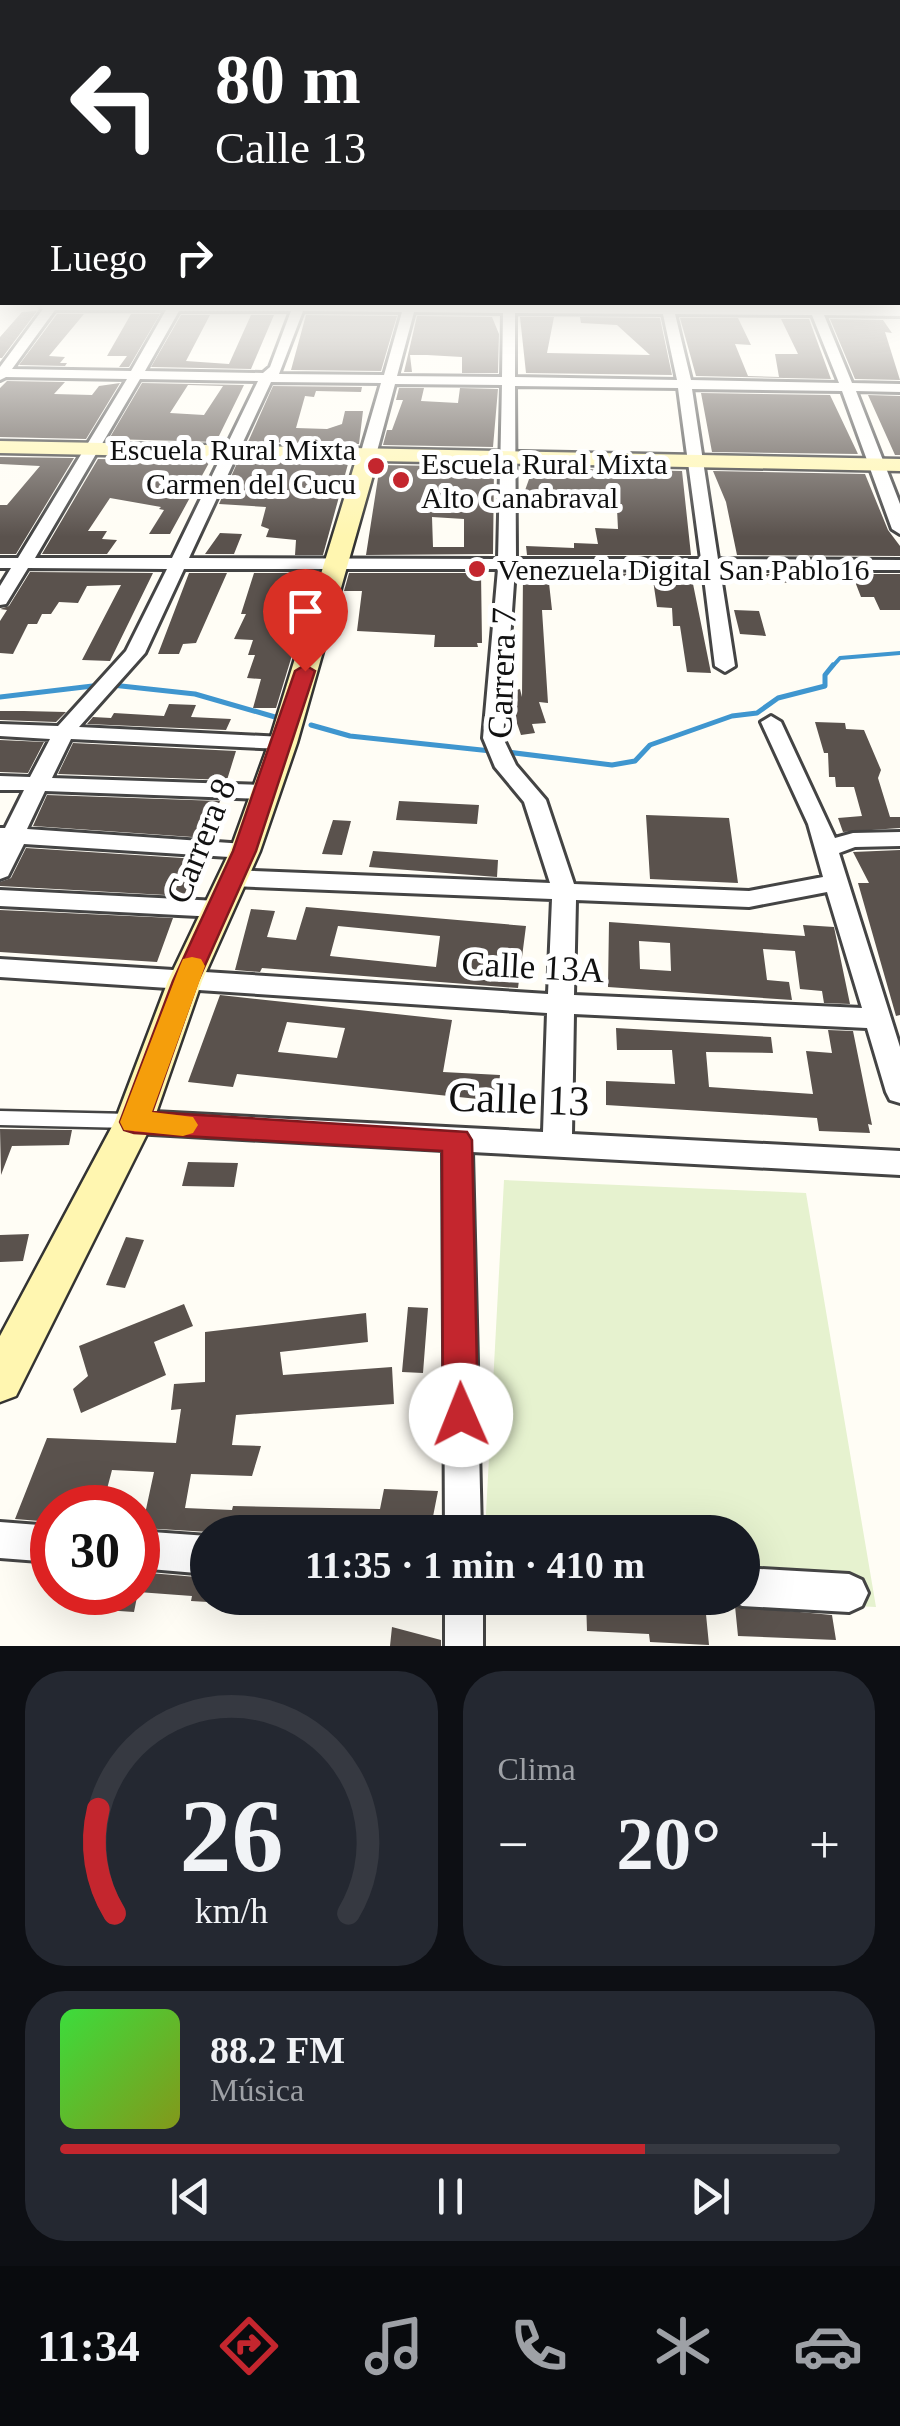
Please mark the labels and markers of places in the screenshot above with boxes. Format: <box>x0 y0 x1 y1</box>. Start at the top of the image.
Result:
place label: Escuela Rural Mixta Carmen del Cucu <box>109 433 356 500</box>
place label: Escuela Rural Mixta Alto Canabraval <box>421 447 668 514</box>
marker: Escuela Rural Mixta Carmen del Cucu <box>365 455 387 477</box>
marker: Escuela Rural Mixta Alto Canabraval <box>390 469 412 491</box>
place label: Venezuela Digital San Pablo16 <box>497 553 869 586</box>
marker: Venezuela Digital San Pablo16 <box>466 558 488 580</box>
pin <box>263 569 348 672</box>

